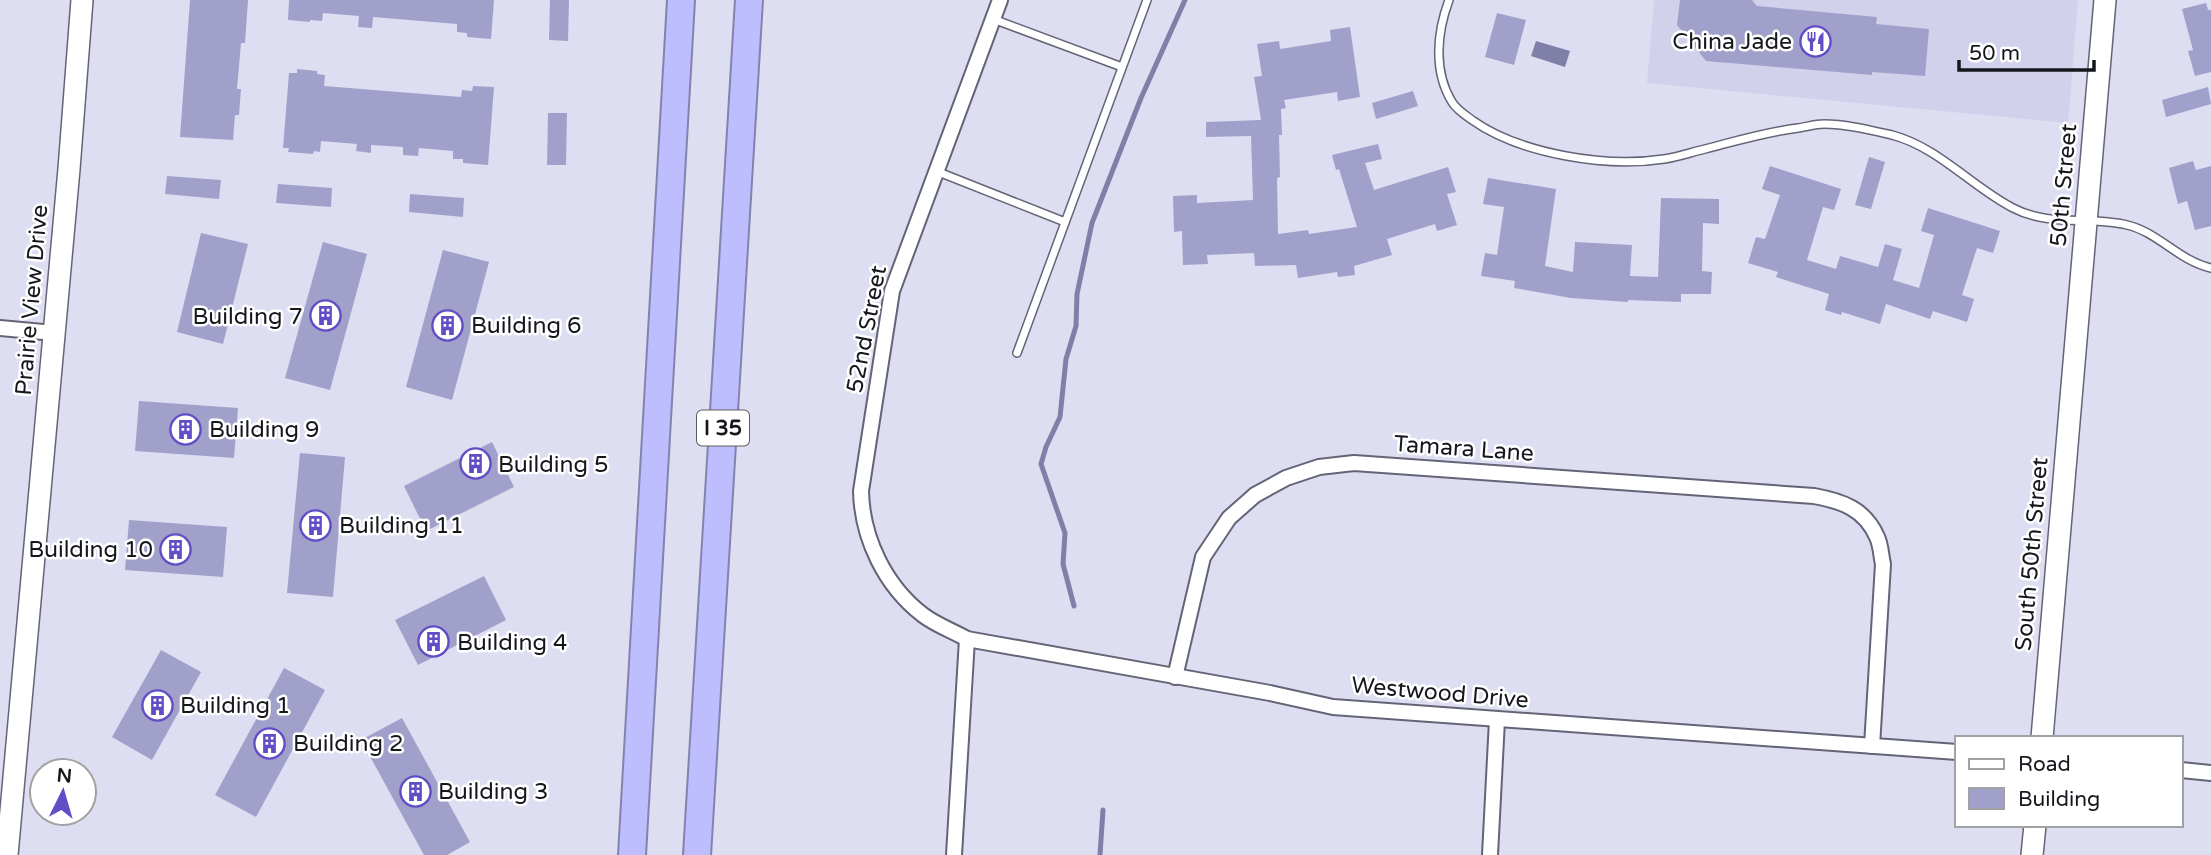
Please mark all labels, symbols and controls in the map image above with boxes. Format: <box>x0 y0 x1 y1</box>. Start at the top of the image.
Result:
restaurant icon: China Jade <box>1798 24 1832 58</box>
place label: China Jade <box>1672 28 1792 56</box>
scale bar <box>1959 28 2094 72</box>
text: 50 m <box>1969 41 2020 66</box>
street label: 50th Street <box>2045 122 2083 248</box>
street label: Prairie View Drive <box>10 203 54 397</box>
street label: 52nd Street <box>841 263 893 395</box>
building icon: Building 7 <box>309 299 343 333</box>
place label: Building 7 <box>193 303 303 331</box>
building icon: Building 6 <box>431 308 465 342</box>
place label: Building 6 <box>471 312 581 340</box>
road number: I 35 <box>697 410 749 446</box>
building icon: Building 9 <box>169 412 203 446</box>
place label: Building 9 <box>209 416 319 444</box>
street label: Tamara Lane <box>1393 430 1535 468</box>
building icon: Building 5 <box>458 447 492 481</box>
place label: Building 5 <box>498 451 608 479</box>
street label: South 50th Street <box>2010 456 2054 652</box>
building icon: Building 11 <box>299 508 333 542</box>
place label: Building 11 <box>339 512 464 540</box>
building icon: Building 10 <box>159 532 193 566</box>
place label: Building 10 <box>28 536 153 564</box>
building icon: Building 4 <box>417 625 451 659</box>
place label: Building 4 <box>457 629 567 657</box>
street label: Westwood Drive <box>1350 671 1530 715</box>
building icon: Building 1 <box>140 688 174 722</box>
place label: Building 1 <box>180 692 290 720</box>
building icon: Building 2 <box>253 726 287 760</box>
place label: Building 2 <box>293 730 403 758</box>
legend <box>1955 736 2183 827</box>
text: Road <box>2018 752 2071 777</box>
north arrow <box>28 757 98 827</box>
text: N <box>56 764 73 788</box>
building icon: Building 3 <box>398 774 432 808</box>
place label: Building 3 <box>438 778 548 806</box>
text: Building <box>2018 787 2100 812</box>

